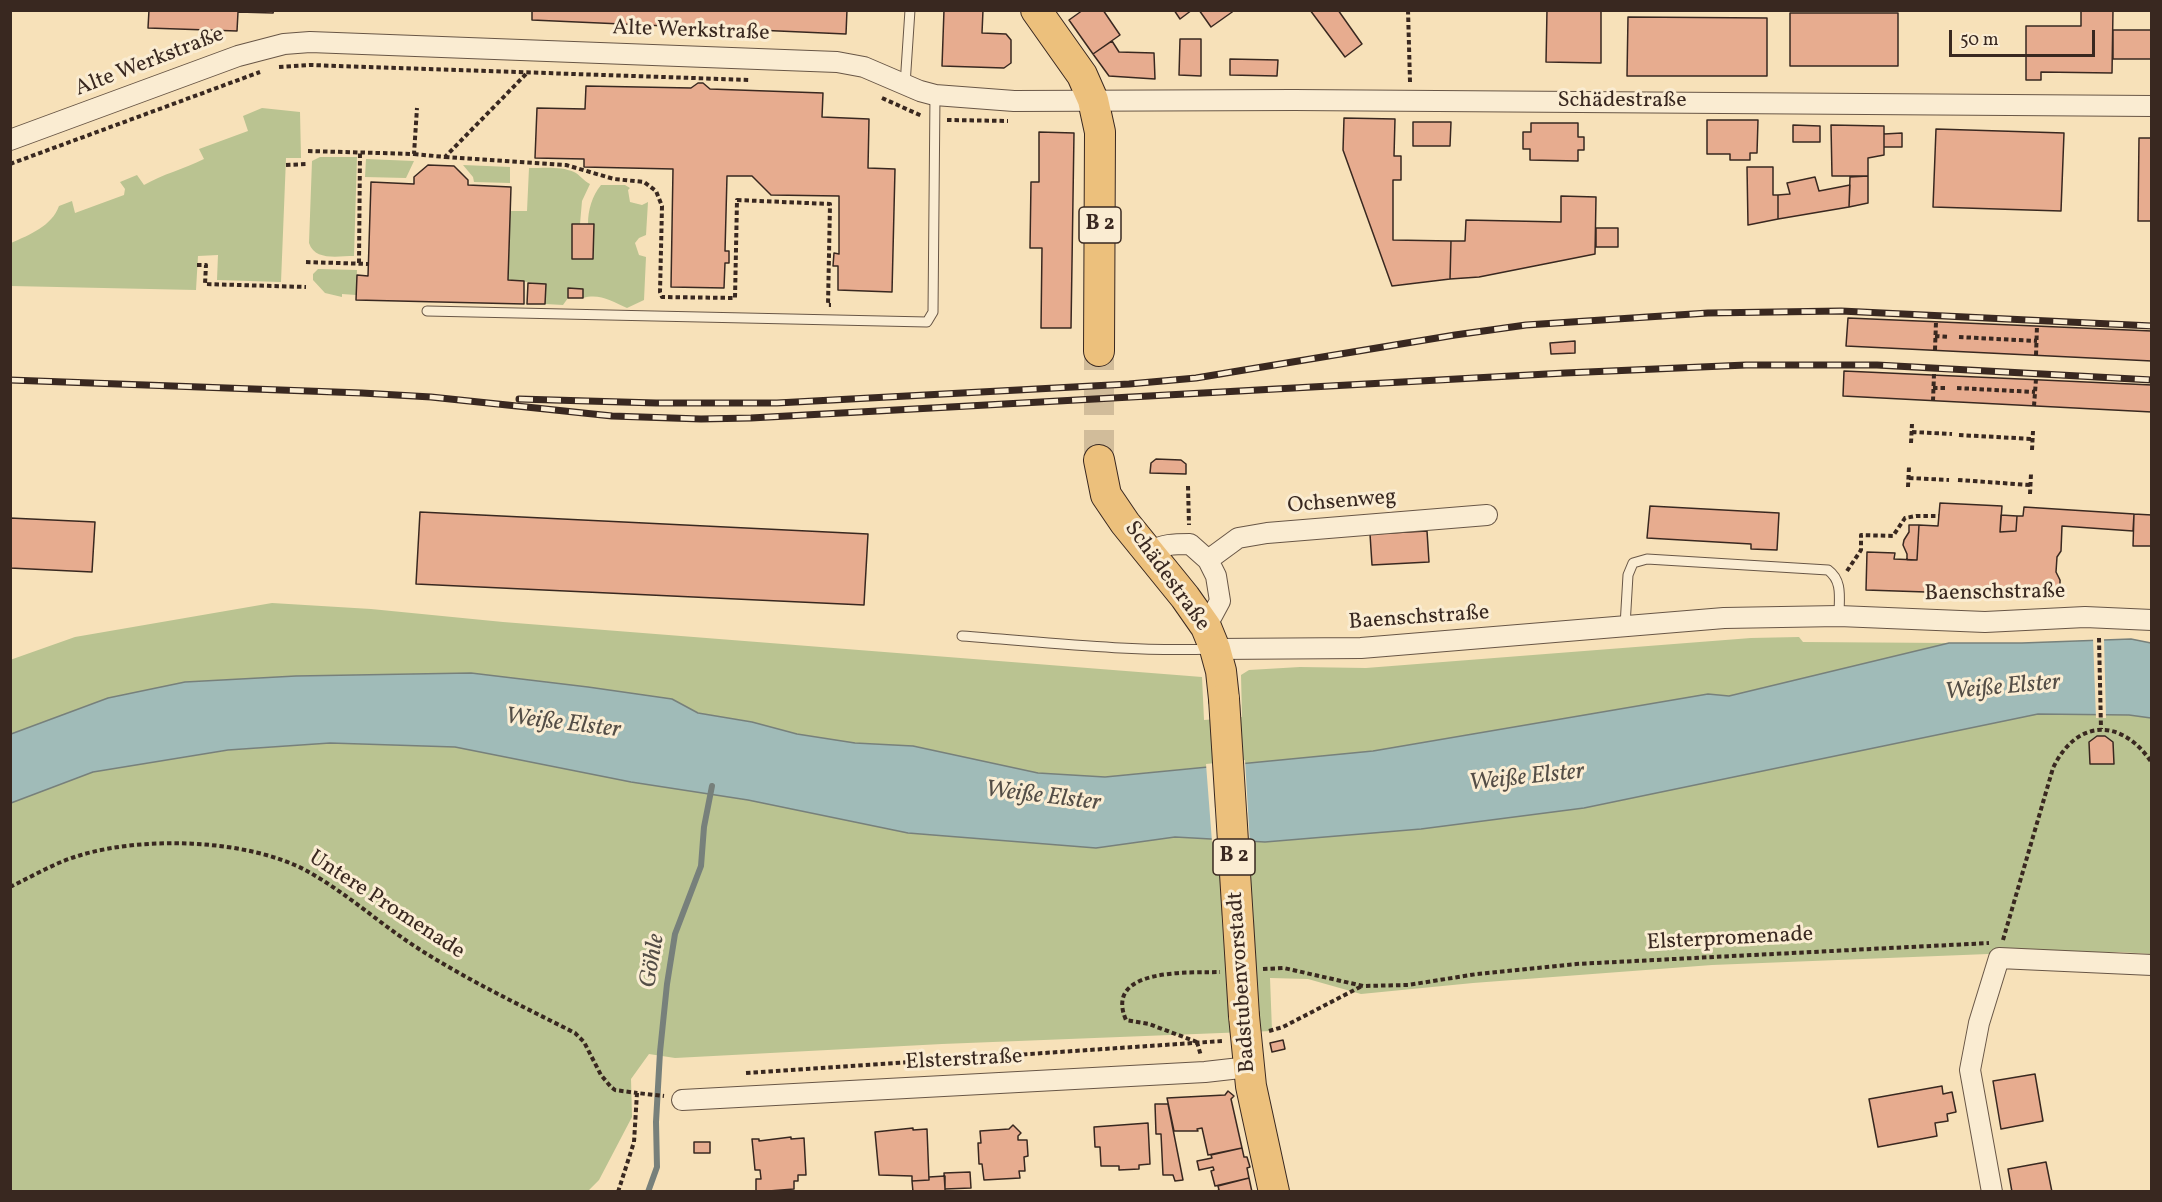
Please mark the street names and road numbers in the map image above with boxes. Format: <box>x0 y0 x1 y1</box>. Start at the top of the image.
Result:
street label: Alte Werkstraße <box>612 16 770 48</box>
street label: Alte Werkstraße <box>72 23 228 103</box>
street label: Schädestraße <box>1557 89 1687 115</box>
road number: B 2 <box>1079 207 1121 243</box>
street label: Ochsenweg <box>1287 485 1397 521</box>
street label: Schädestraße <box>1117 517 1215 637</box>
street label: Baenschstraße <box>1924 580 2066 608</box>
street label: Baenschstraße <box>1348 601 1490 637</box>
road number: B 2 <box>1213 839 1255 875</box>
street label: Untere Promenade <box>303 846 469 966</box>
street label: Badstubenvorstadt <box>1223 890 1263 1074</box>
street label: Elsterpromenade <box>1646 922 1814 958</box>
street label: Elsterstraße <box>905 1045 1023 1077</box>

